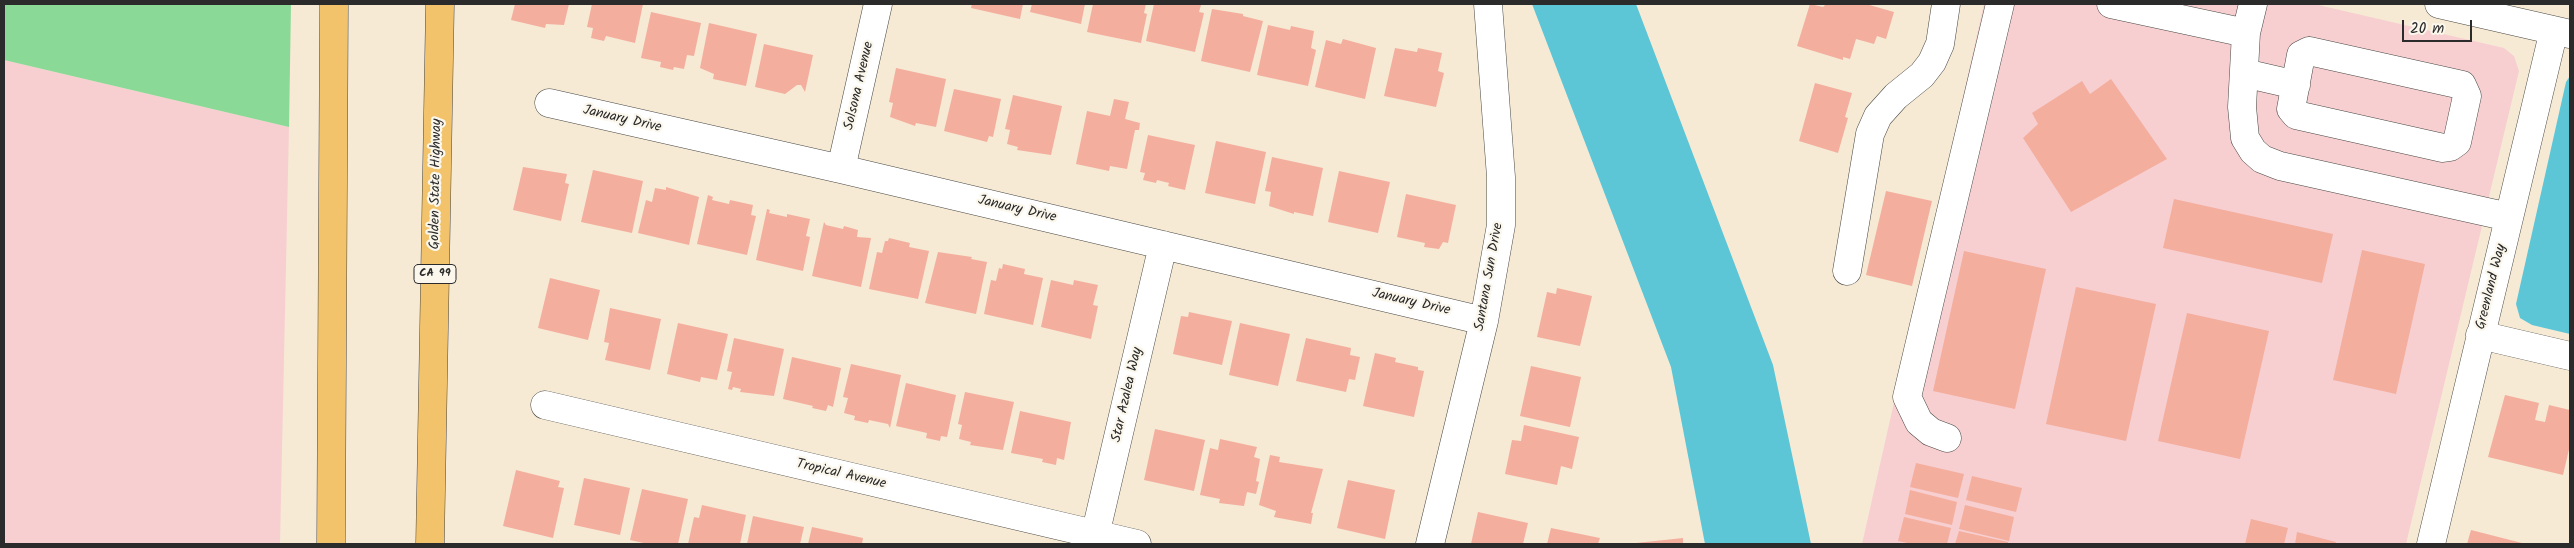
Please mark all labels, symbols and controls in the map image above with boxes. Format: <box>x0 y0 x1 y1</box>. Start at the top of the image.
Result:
scale bar <box>2404 10 2474 42</box>
text: 20 m <box>2410 17 2444 41</box>
street label: Solsona Avenue <box>842 40 878 132</box>
street label: January Drive <box>581 103 663 137</box>
street label: Golden State Highway <box>427 118 447 250</box>
street label: January Drive <box>976 193 1058 227</box>
street label: Santana Sun Drive <box>1472 222 1508 332</box>
street label: Greenland Way <box>2473 243 2511 331</box>
road number: CA 99 <box>414 264 456 284</box>
street label: January Drive <box>1370 286 1452 320</box>
street label: Star Azalea Way <box>1109 346 1147 444</box>
street label: Tropical Avenue <box>795 457 887 493</box>

